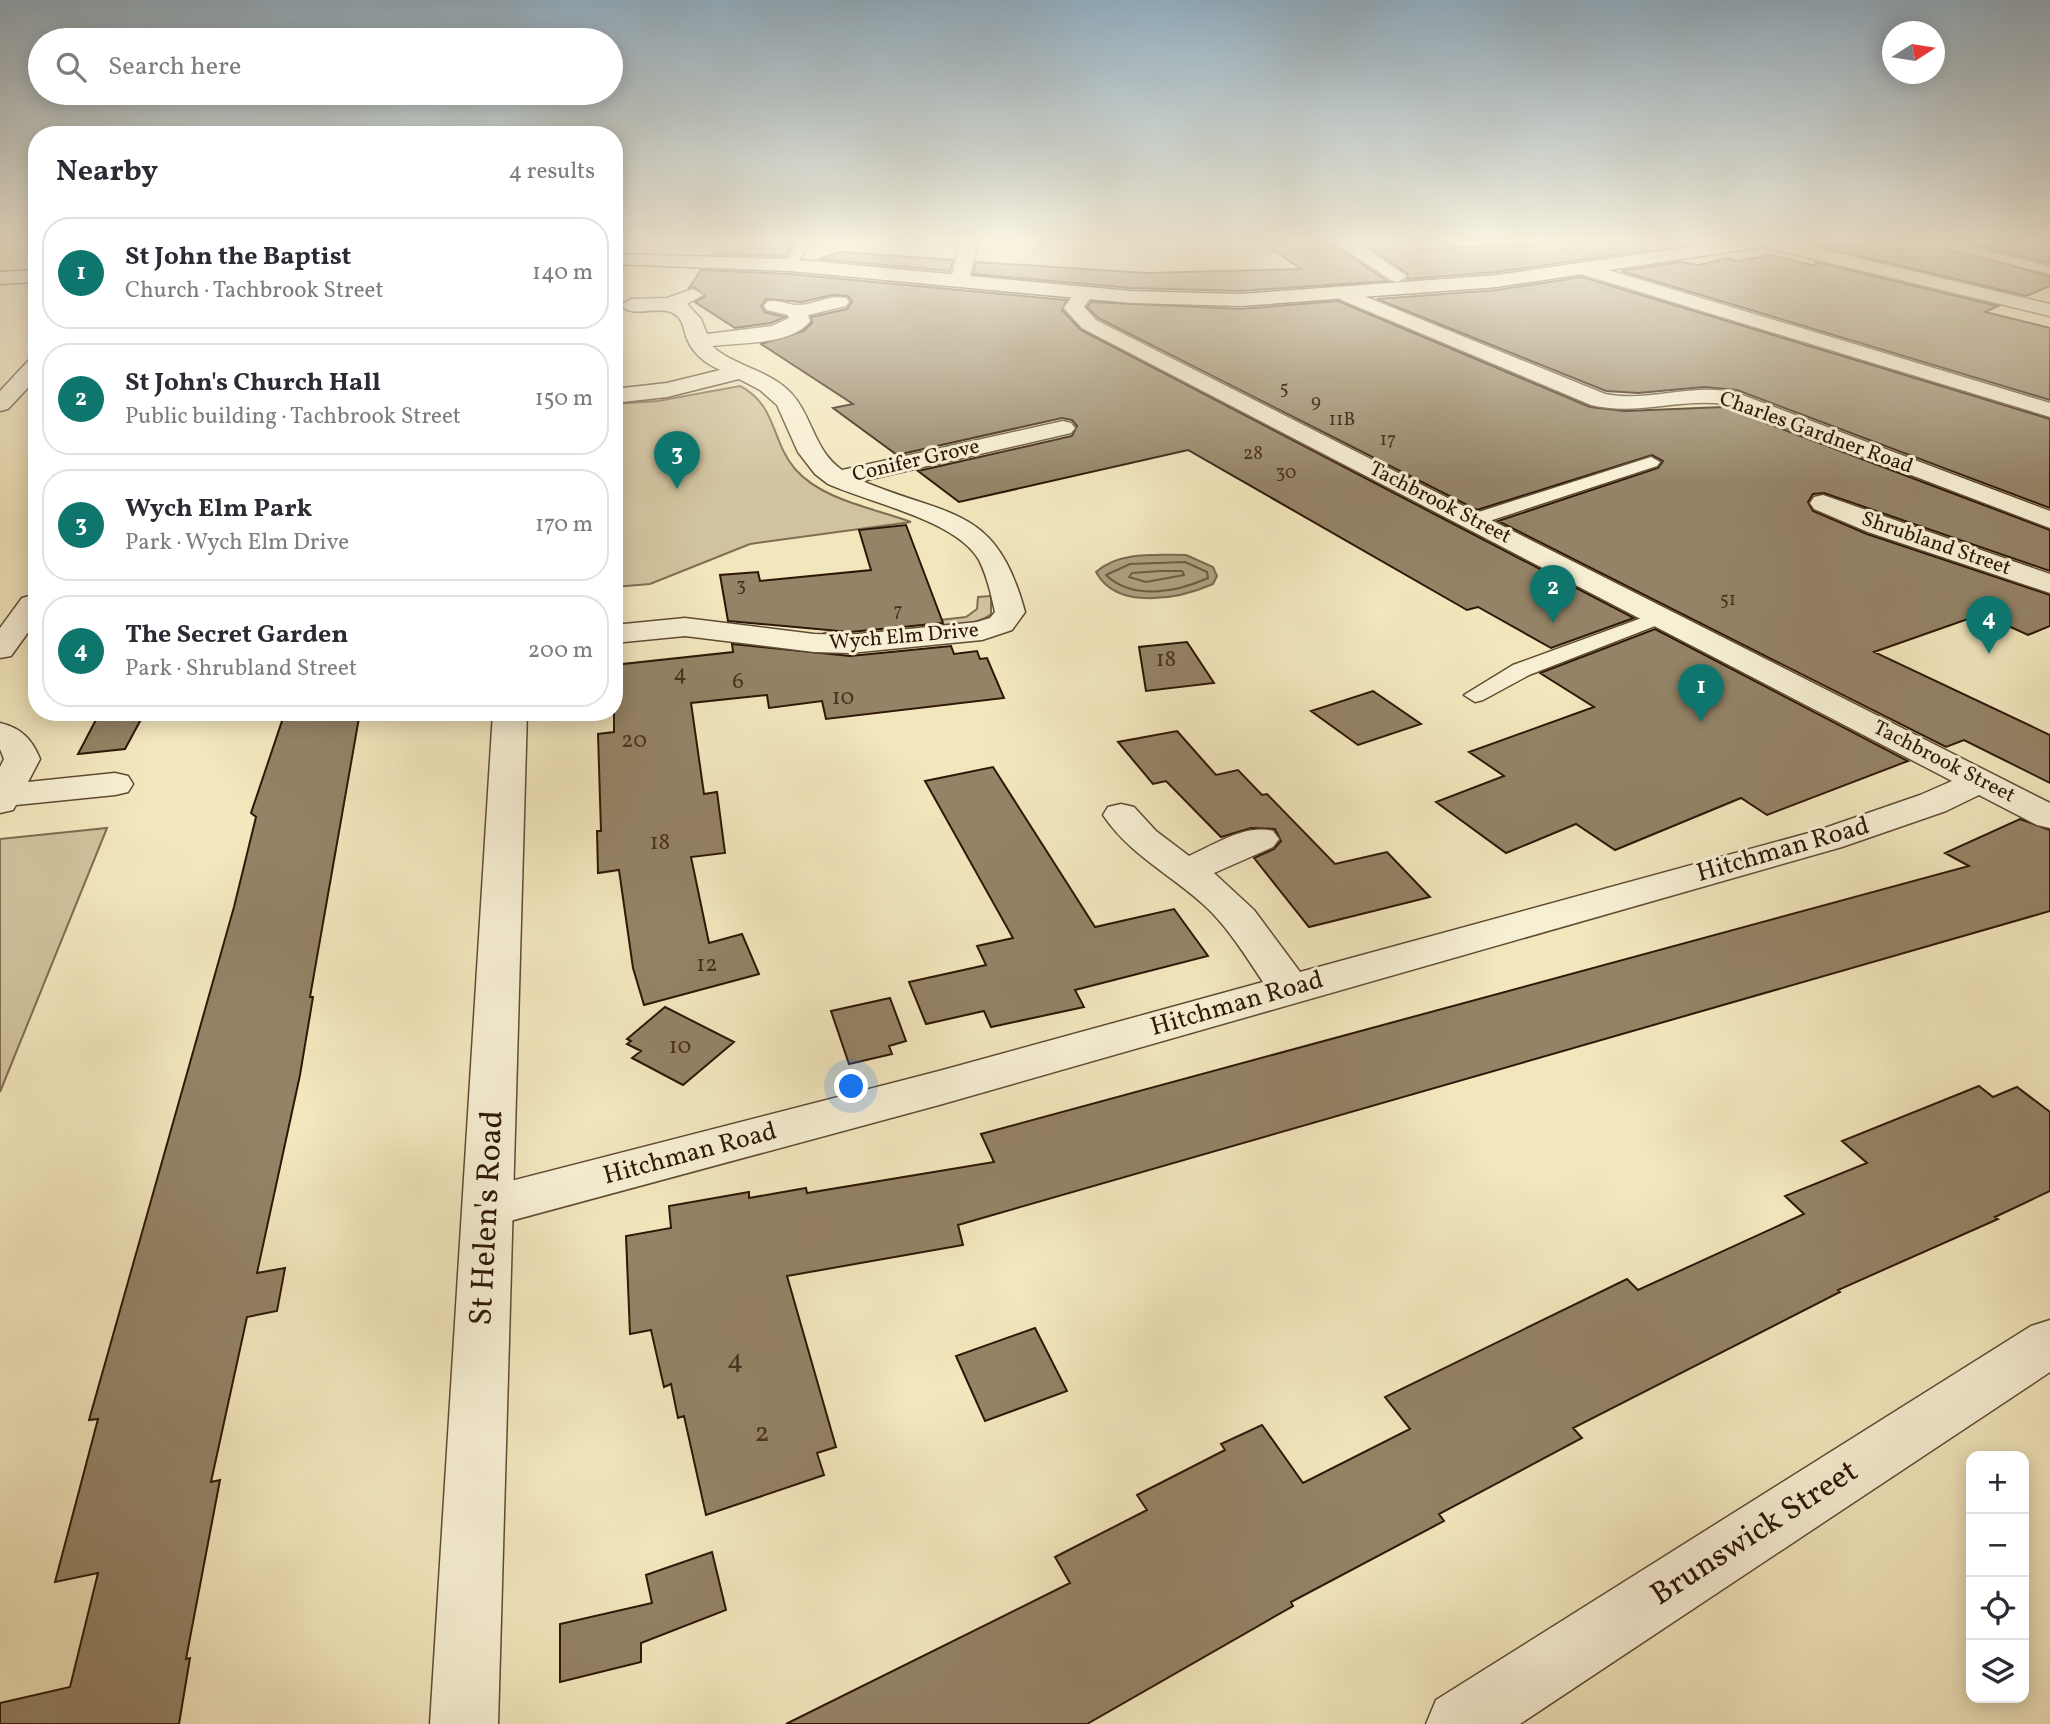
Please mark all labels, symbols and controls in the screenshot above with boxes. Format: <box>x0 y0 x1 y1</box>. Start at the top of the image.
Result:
north arrow <box>1882 21 1945 84</box>
search box <box>28 28 623 105</box>
icon: search <box>52 48 90 86</box>
text: Search here <box>108 49 241 85</box>
text: Nearby <box>56 151 158 193</box>
text: 4 results <box>509 156 595 188</box>
text: St John the Baptist <box>125 239 351 275</box>
text: 1 <box>76 257 86 289</box>
text: 140 m <box>532 257 593 289</box>
text: Church · Tachbrook Street <box>125 275 384 307</box>
text: St John's Church Hall <box>125 365 381 401</box>
house number: 5 <box>1279 376 1289 402</box>
text: 2 <box>75 383 87 415</box>
text: 150 m <box>535 383 593 415</box>
street label: Charles Gardner Road <box>1715 384 1917 482</box>
house number: 9 <box>1311 389 1321 415</box>
text: Public building · Tachbrook Street <box>125 401 461 433</box>
house number: 11B <box>1329 407 1355 433</box>
house number: 17 <box>1380 427 1396 453</box>
pin: 3 <box>654 431 700 489</box>
street label: Conifer Grove <box>849 432 983 490</box>
house number: 28 <box>1243 441 1263 467</box>
street label: Tachbrook Street <box>1364 455 1516 551</box>
house number: 30 <box>1276 460 1296 486</box>
text: Wych Elm Park <box>125 491 312 527</box>
street label: Shrubland Street <box>1857 505 2015 583</box>
text: 3 <box>75 509 87 541</box>
text: 170 m <box>535 509 593 541</box>
text: Park · Wych Elm Drive <box>125 527 349 559</box>
pin: 2 <box>1530 565 1576 623</box>
house number: 3 <box>736 573 746 599</box>
house number: 51 <box>1720 587 1736 613</box>
pin: 4 <box>1966 596 2012 654</box>
house number: 7 <box>893 598 903 624</box>
street label: Wych Elm Drive <box>828 616 980 658</box>
text: The Secret Garden <box>125 617 348 653</box>
text: 4 <box>74 635 88 667</box>
text: 200 m <box>528 635 593 667</box>
house number: 18 <box>1156 644 1176 676</box>
text: Park · Shrubland Street <box>125 653 357 685</box>
house number: 4 <box>673 658 687 690</box>
pin: 1 <box>1678 664 1724 722</box>
house number: 6 <box>732 666 744 698</box>
house number: 10 <box>832 682 854 714</box>
street label: Tachbrook Street <box>1868 714 2020 810</box>
house number: 20 <box>621 725 647 757</box>
street label: Hitchman Road <box>1692 808 1874 892</box>
house number: 18 <box>650 827 670 859</box>
house number: 12 <box>696 949 718 981</box>
street label: Hitchman Road <box>1146 962 1328 1046</box>
house number: 10 <box>669 1031 691 1063</box>
your location <box>834 1069 868 1103</box>
street label: St Helen's Road <box>460 1109 516 1327</box>
street label: Hitchman Road <box>599 1114 781 1194</box>
house number: 4 <box>727 1341 743 1380</box>
house number: 2 <box>754 1414 770 1453</box>
street label: Brunswick Street <box>1643 1450 1867 1618</box>
map controls <box>1966 1451 2029 1703</box>
button: + <box>1966 1451 2029 1514</box>
button: − <box>1966 1514 2029 1577</box>
button: locate <box>1966 1577 2029 1640</box>
button: layers <box>1966 1640 2029 1703</box>

